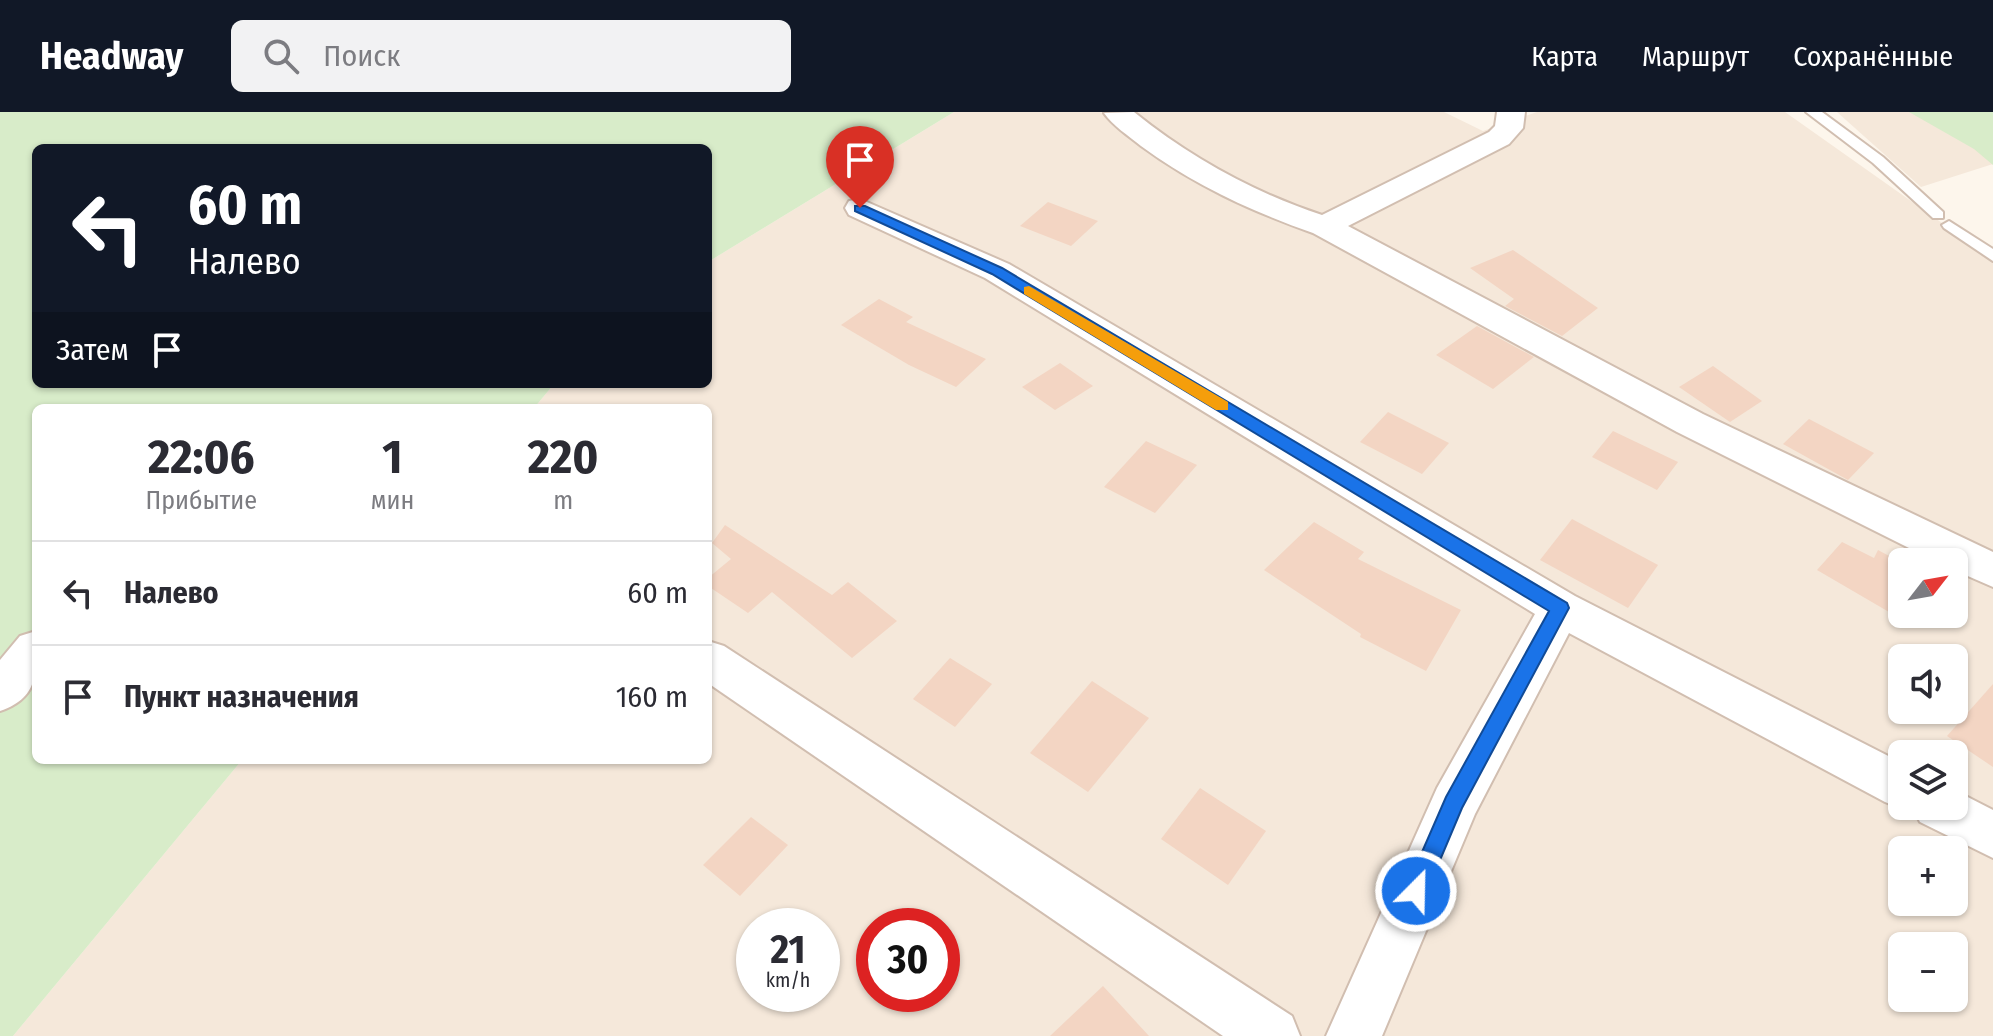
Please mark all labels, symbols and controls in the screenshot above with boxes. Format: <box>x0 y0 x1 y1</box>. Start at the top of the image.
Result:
search box <box>231 20 791 92</box>
text: Headway <box>40 33 183 79</box>
icon: search <box>259 34 303 78</box>
text: Поиск <box>323 38 400 74</box>
text: Карта <box>1531 40 1598 73</box>
text: Маршрут <box>1642 40 1749 73</box>
text: Сохранённые <box>1793 40 1953 73</box>
pin <box>826 126 894 208</box>
icon: arrive <box>838 138 882 182</box>
text: 60 m <box>188 172 302 239</box>
icon: left <box>56 176 160 280</box>
text: Налево <box>188 240 301 284</box>
icon: arrive <box>145 328 189 372</box>
text: Затем <box>56 332 129 368</box>
text: 22:06 <box>148 428 255 486</box>
text: 1 <box>382 428 403 486</box>
text: 220 <box>528 428 598 486</box>
text: Прибытие <box>146 485 257 516</box>
text: мин <box>371 485 414 516</box>
text: m <box>553 485 573 516</box>
north arrow <box>1888 548 1968 628</box>
map controls <box>1888 548 1968 1012</box>
icon: left <box>56 571 100 615</box>
text: Налево <box>124 575 219 611</box>
text: 60 m <box>627 575 688 611</box>
button: sound <box>1888 644 1968 724</box>
icon: arrive <box>56 675 100 719</box>
text: Пункт назначения <box>124 679 359 715</box>
text: 160 m <box>616 679 688 715</box>
button: layers <box>1888 740 1968 820</box>
button: + <box>1888 836 1968 916</box>
position arrow <box>1374 849 1458 933</box>
speed limit sign: 30 <box>856 908 960 1012</box>
text: 21 <box>771 926 805 974</box>
button: − <box>1888 932 1968 1012</box>
text: km/h <box>766 968 810 992</box>

